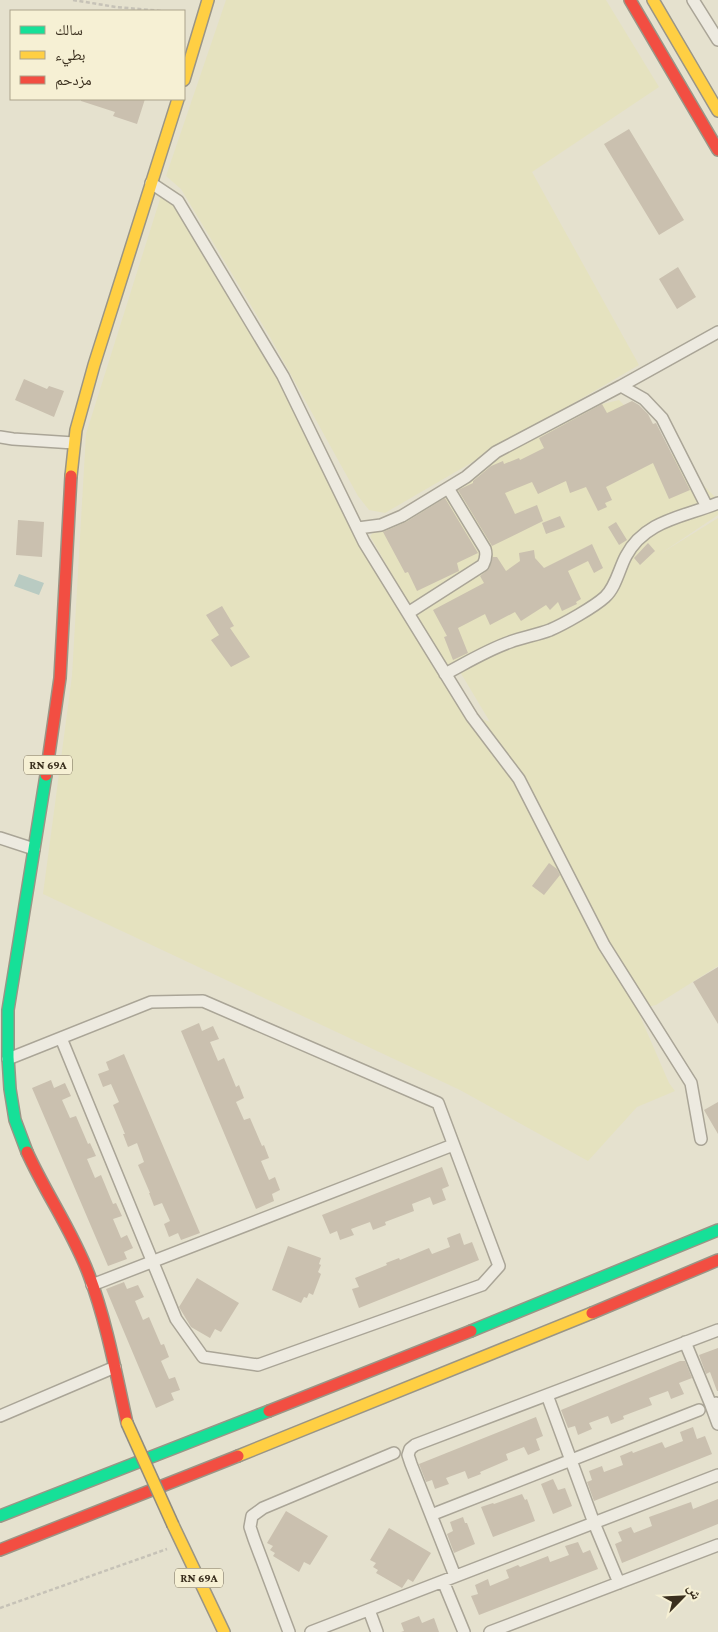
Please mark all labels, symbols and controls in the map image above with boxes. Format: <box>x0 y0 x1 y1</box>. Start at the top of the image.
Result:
legend <box>10 10 185 100</box>
text: سالك <box>55 22 83 38</box>
text: بطيء <box>55 47 85 67</box>
text: مزدحم <box>55 72 92 90</box>
road number: RN 69A <box>24 756 72 774</box>
road number: RN 69A <box>175 1569 223 1588</box>
north arrow <box>658 1572 708 1622</box>
text: ش <box>684 1582 705 1602</box>

